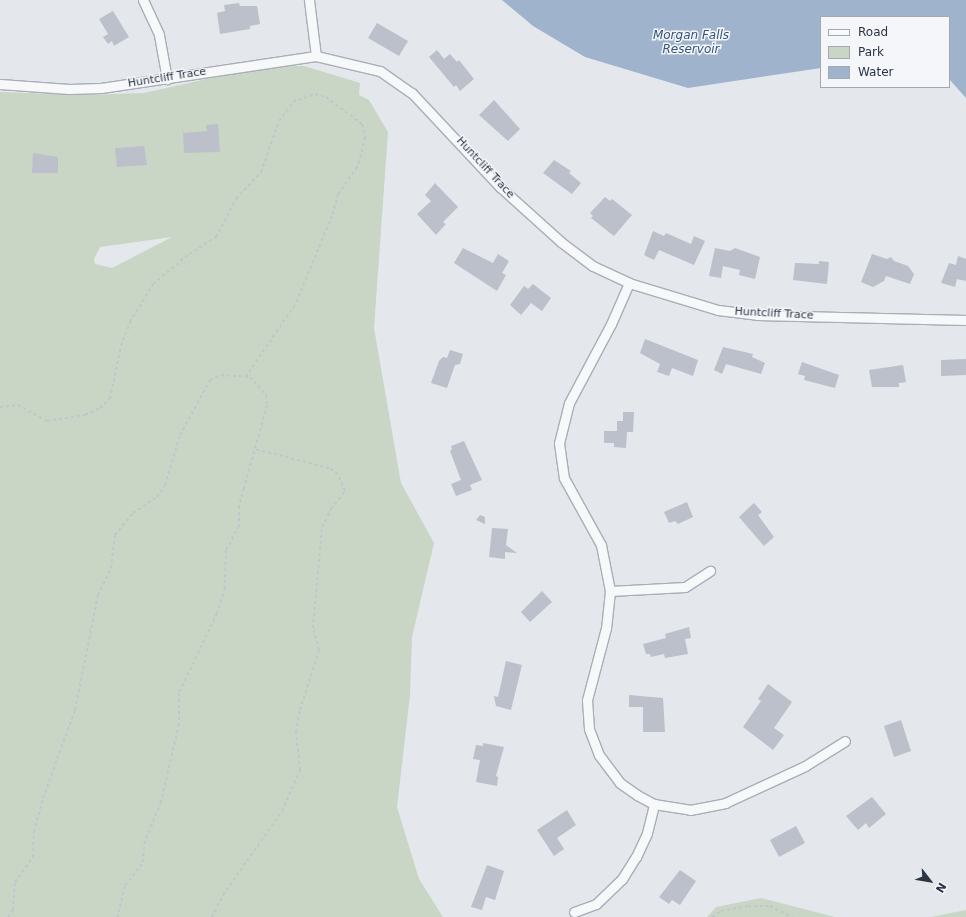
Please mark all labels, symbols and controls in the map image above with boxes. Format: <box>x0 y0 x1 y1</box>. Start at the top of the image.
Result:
legend <box>820 16 950 88</box>
text: Road <box>858 25 888 39</box>
water label: Morgan Falls Reservoir <box>653 29 729 57</box>
text: Park <box>858 45 884 59</box>
street label: Huntcliff Trace <box>127 65 207 91</box>
text: Water <box>858 65 893 79</box>
street label: Huntcliff Trace <box>453 135 517 201</box>
street label: Huntcliff Trace <box>734 305 814 323</box>
north arrow <box>910 861 950 901</box>
text: N <box>933 880 949 895</box>

